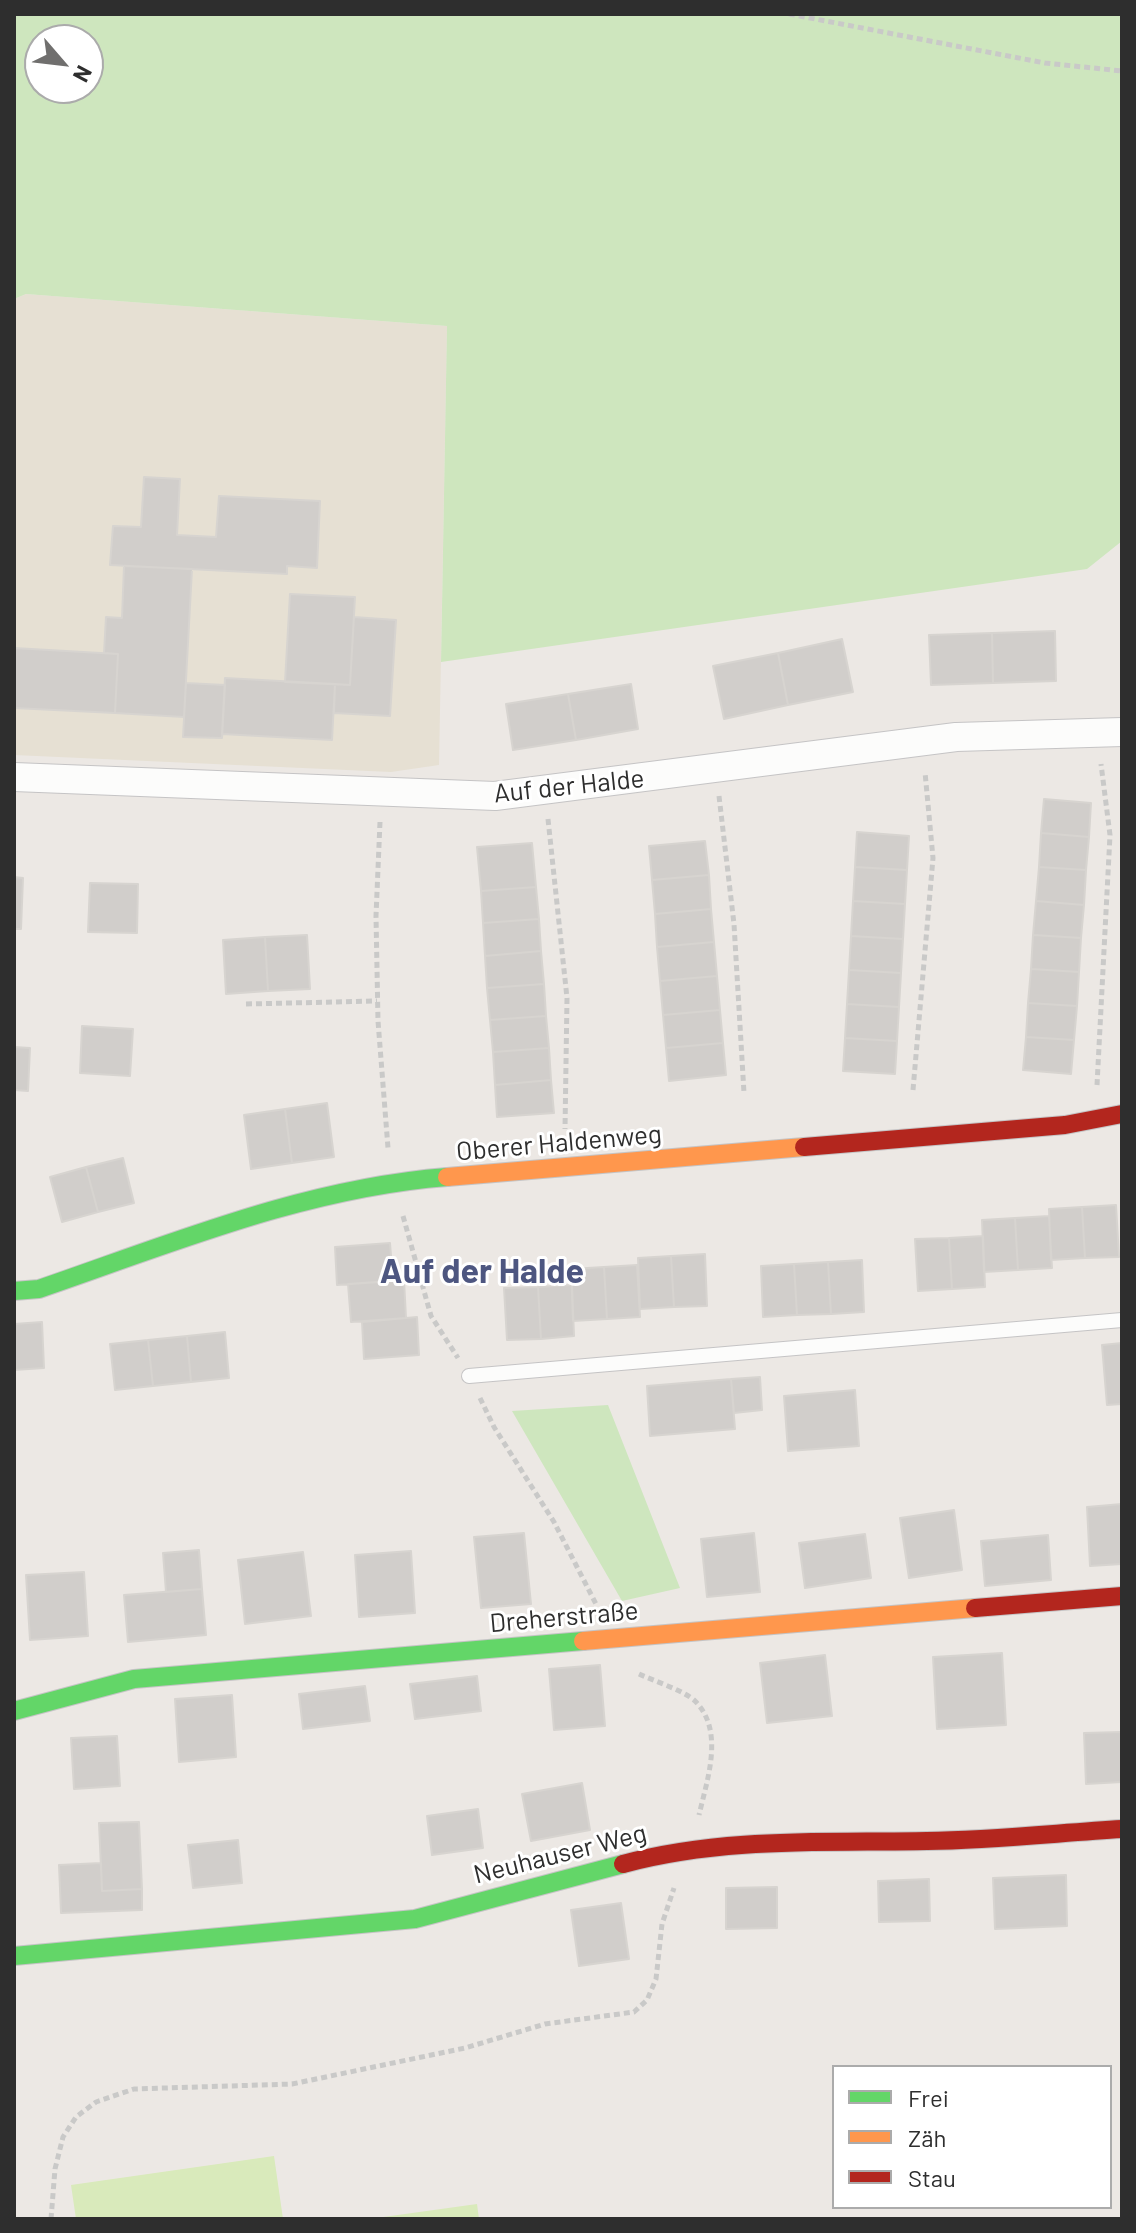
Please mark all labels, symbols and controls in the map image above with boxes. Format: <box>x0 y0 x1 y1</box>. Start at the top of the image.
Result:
north arrow <box>24 24 104 104</box>
text: N <box>69 62 98 87</box>
street label: Auf der Halde <box>492 763 646 809</box>
street label: Oberer Haldenweg <box>455 1118 663 1168</box>
district label: Auf der Halde <box>380 1252 584 1292</box>
street label: Dreherstraße <box>488 1595 640 1639</box>
street label: Neuhauser Weg <box>470 1817 650 1891</box>
legend <box>832 2065 1112 2209</box>
text: Frei <box>908 2083 949 2112</box>
text: Zäh <box>908 2123 946 2152</box>
text: Stau <box>908 2163 956 2192</box>

